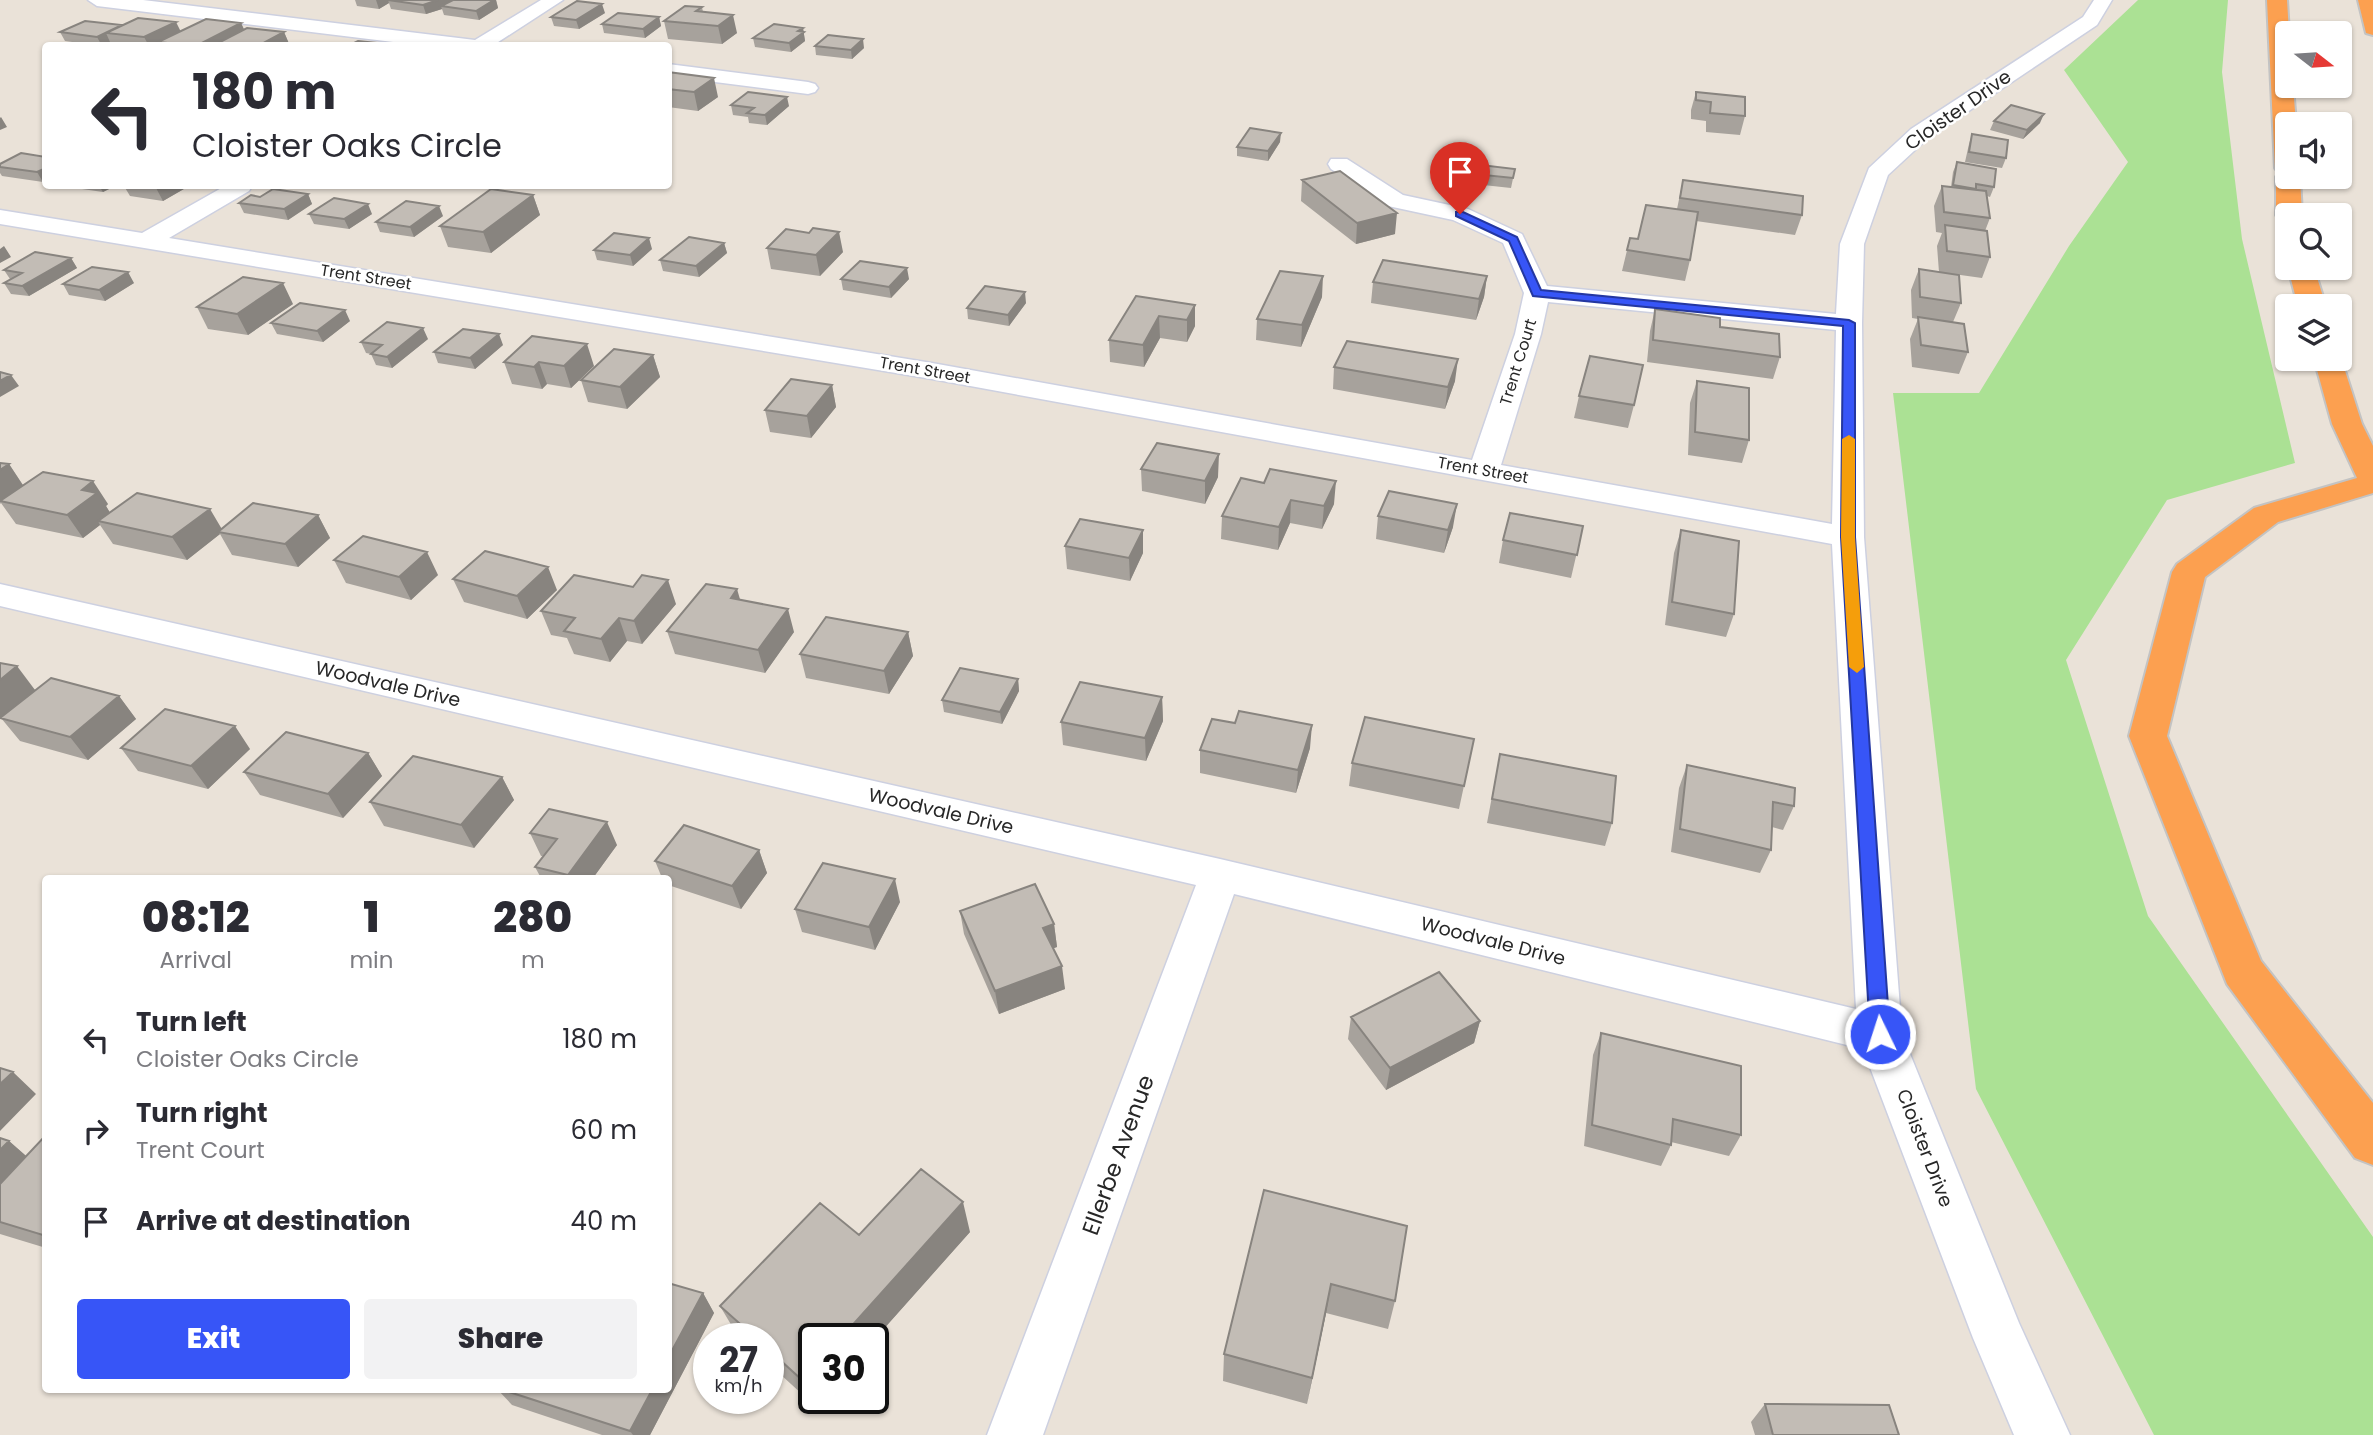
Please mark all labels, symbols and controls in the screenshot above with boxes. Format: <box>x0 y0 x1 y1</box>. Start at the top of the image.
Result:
north arrow <box>2275 21 2352 98</box>
map controls <box>2275 21 2352 371</box>
text: 180 m <box>192 58 336 126</box>
street label: Cloister Drive <box>1899 63 2017 157</box>
icon: left <box>77 70 168 161</box>
button: sound <box>2275 112 2352 189</box>
text: Cloister Oaks Circle <box>192 123 502 168</box>
pin <box>1430 142 1490 214</box>
icon: arrive <box>1441 153 1479 191</box>
button: search <box>2275 203 2352 280</box>
street label: Trent Street <box>319 258 413 296</box>
button: layers <box>2275 294 2352 371</box>
street label: Trent Court <box>1494 316 1542 408</box>
street label: Trent Street <box>878 351 972 389</box>
street label: Trent Street <box>1436 451 1530 489</box>
street label: Woodvale Drive <box>313 654 463 714</box>
street label: Woodvale Drive <box>866 781 1016 841</box>
text: 08:12 <box>142 888 250 947</box>
text: 1 <box>363 888 380 947</box>
text: 280 <box>493 888 572 947</box>
street label: Woodvale Drive <box>1418 910 1568 972</box>
text: Arrival <box>159 944 232 976</box>
text: min <box>349 944 394 976</box>
text: m <box>521 944 545 976</box>
position arrow <box>1843 997 1917 1071</box>
text: Turn left <box>136 1004 247 1040</box>
icon: left <box>77 1021 115 1059</box>
text: 180 m <box>562 1021 637 1057</box>
text: Cloister Oaks Circle <box>136 1043 359 1075</box>
street label: Ellerbe Avenue <box>1074 1070 1162 1240</box>
street label: Cloister Drive <box>1890 1085 1960 1211</box>
text: Turn right <box>136 1095 268 1131</box>
icon: right <box>77 1112 115 1150</box>
text: 60 m <box>570 1112 637 1148</box>
text: Trent Court <box>136 1134 265 1166</box>
icon: arrive <box>77 1203 115 1241</box>
text: Arrive at destination <box>136 1203 411 1239</box>
text: 40 m <box>571 1203 637 1239</box>
button: Exit <box>77 1299 350 1379</box>
button: Share <box>364 1299 637 1379</box>
speed limit sign: 30 <box>798 1323 889 1414</box>
text: 27 <box>719 1335 758 1384</box>
text: km/h <box>715 1373 762 1398</box>

